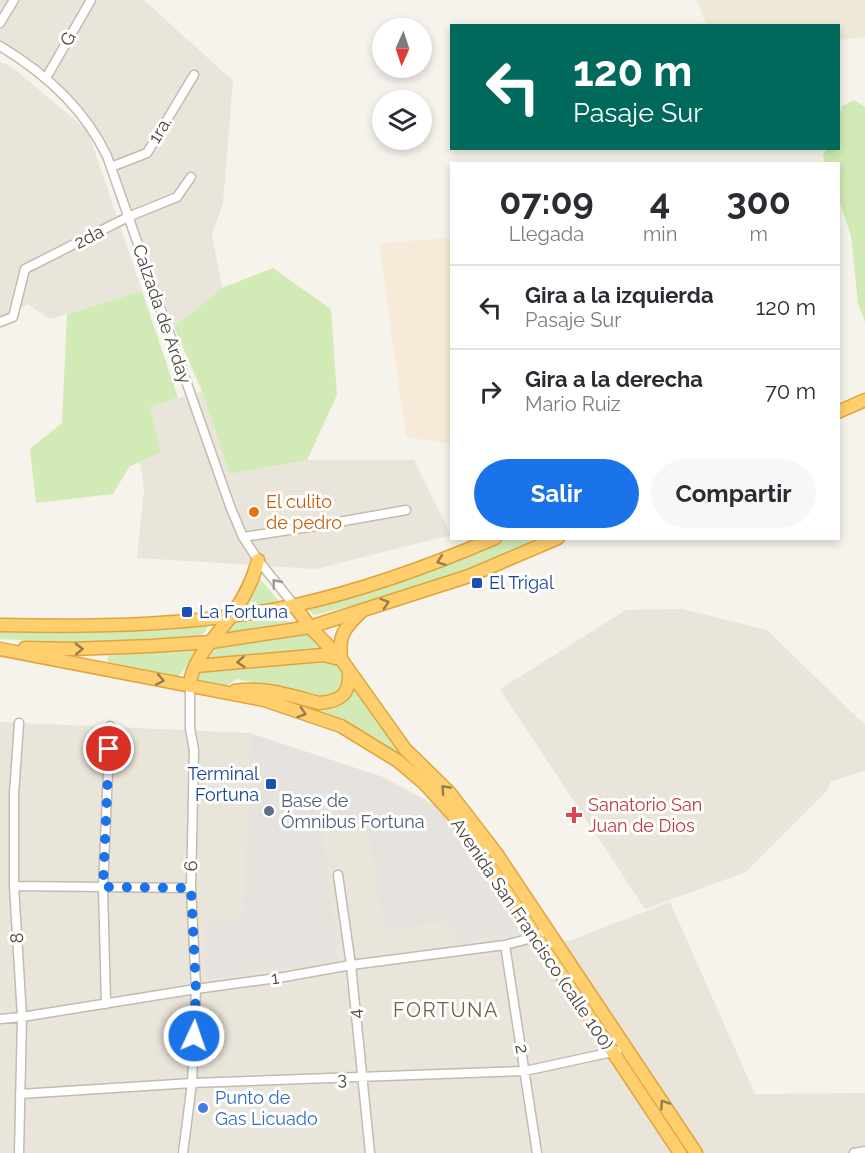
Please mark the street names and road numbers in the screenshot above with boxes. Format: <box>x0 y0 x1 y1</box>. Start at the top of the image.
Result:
street label: G <box>55 28 80 50</box>
street label: 1ra. <box>143 113 176 147</box>
street label: 2da <box>70 220 107 253</box>
street label: Calzada de Arday <box>129 241 196 386</box>
street label: Avenida San Francisco (calle 100) <box>447 814 618 1054</box>
street label: 6 <box>180 860 201 872</box>
street label: 8 <box>6 932 27 944</box>
street label: 1 <box>270 967 280 988</box>
street label: 4 <box>344 1008 365 1020</box>
street label: 2 <box>511 1043 534 1055</box>
street label: 3 <box>337 1068 347 1089</box>

